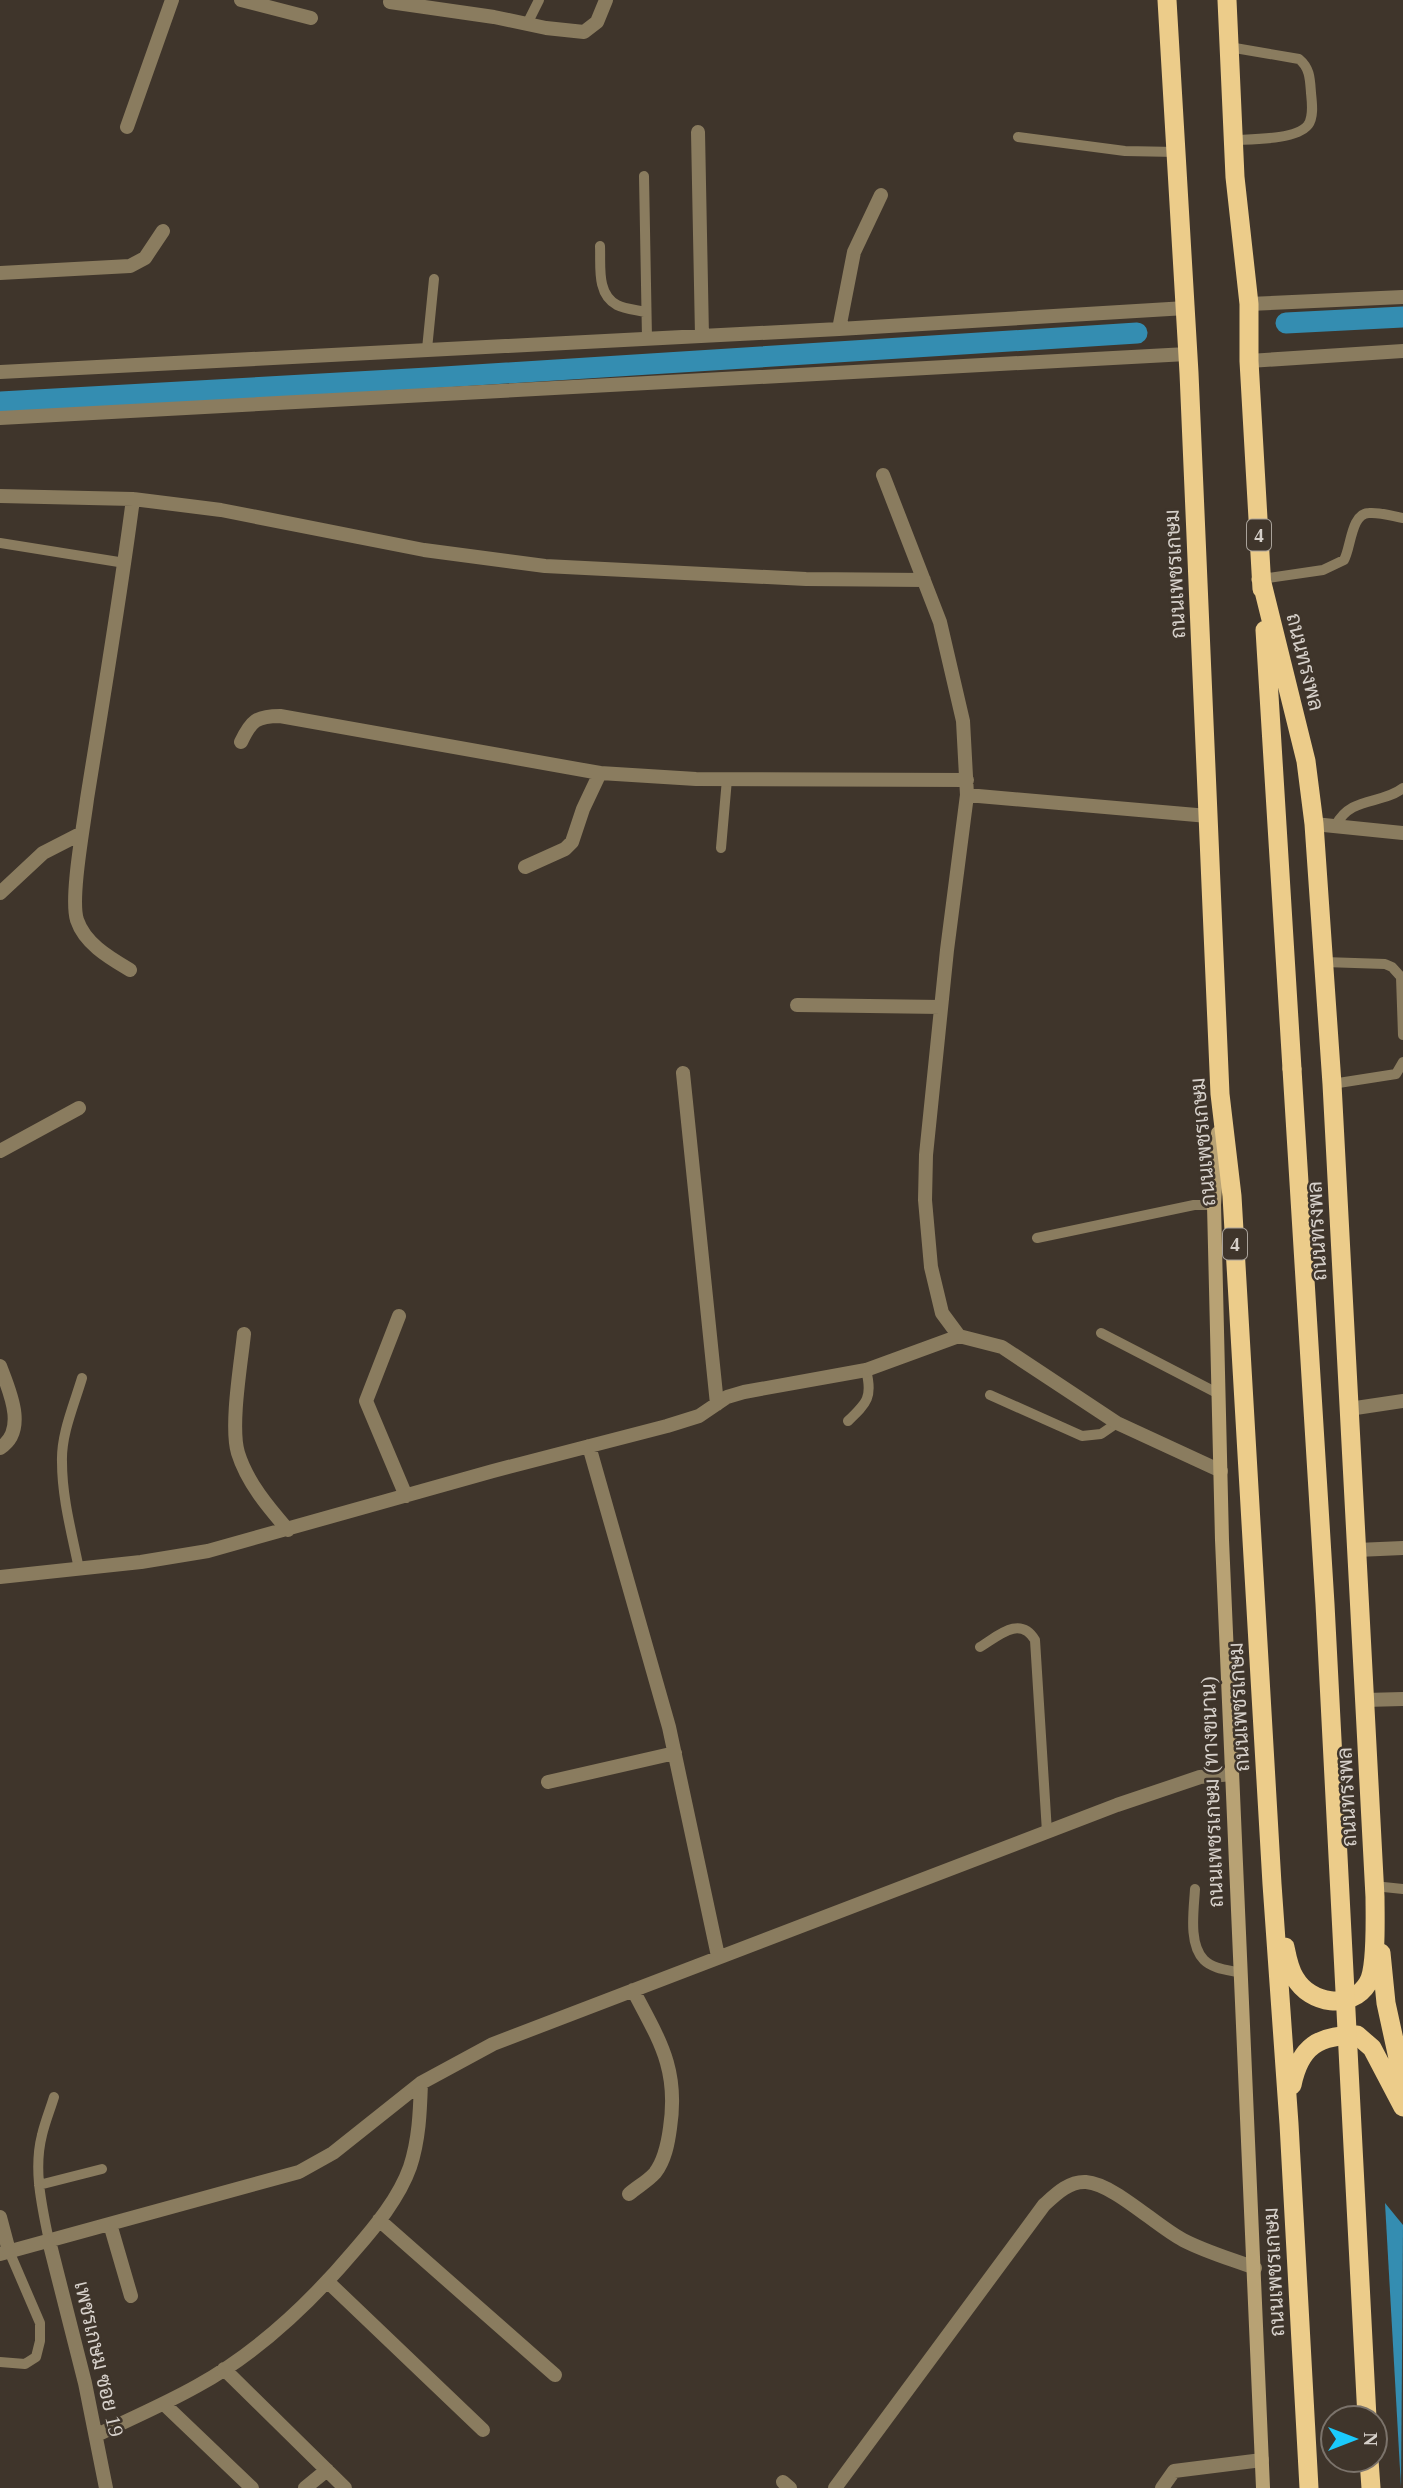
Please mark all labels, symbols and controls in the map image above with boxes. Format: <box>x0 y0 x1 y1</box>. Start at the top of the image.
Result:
street label: ถนนเพชรเกษม <box>1160 509 1190 639</box>
road number: 4 <box>1247 520 1271 550</box>
street label: ถนนทรงพล <box>1281 611 1329 713</box>
street label: ถนนเพชรเกษม <box>1185 1077 1221 1207</box>
street label: ถนนทรงพล <box>1302 1181 1332 1281</box>
road number: 4 <box>1223 1228 1247 1260</box>
street label: ถนนเพชรเกษม <box>1224 1642 1254 1772</box>
street label: ถนนเพชรเกษม (ทางขนาน) <box>1196 1676 1228 1908</box>
street label: ถนนทรงพล <box>1332 1747 1362 1847</box>
street label: ถนนเพชรเกษม <box>1259 2207 1289 2337</box>
street label: เพชรเกษม ซอย 19 <box>69 2279 129 2439</box>
north arrow <box>1319 2404 1389 2474</box>
text: N <box>1360 2432 1381 2446</box>

